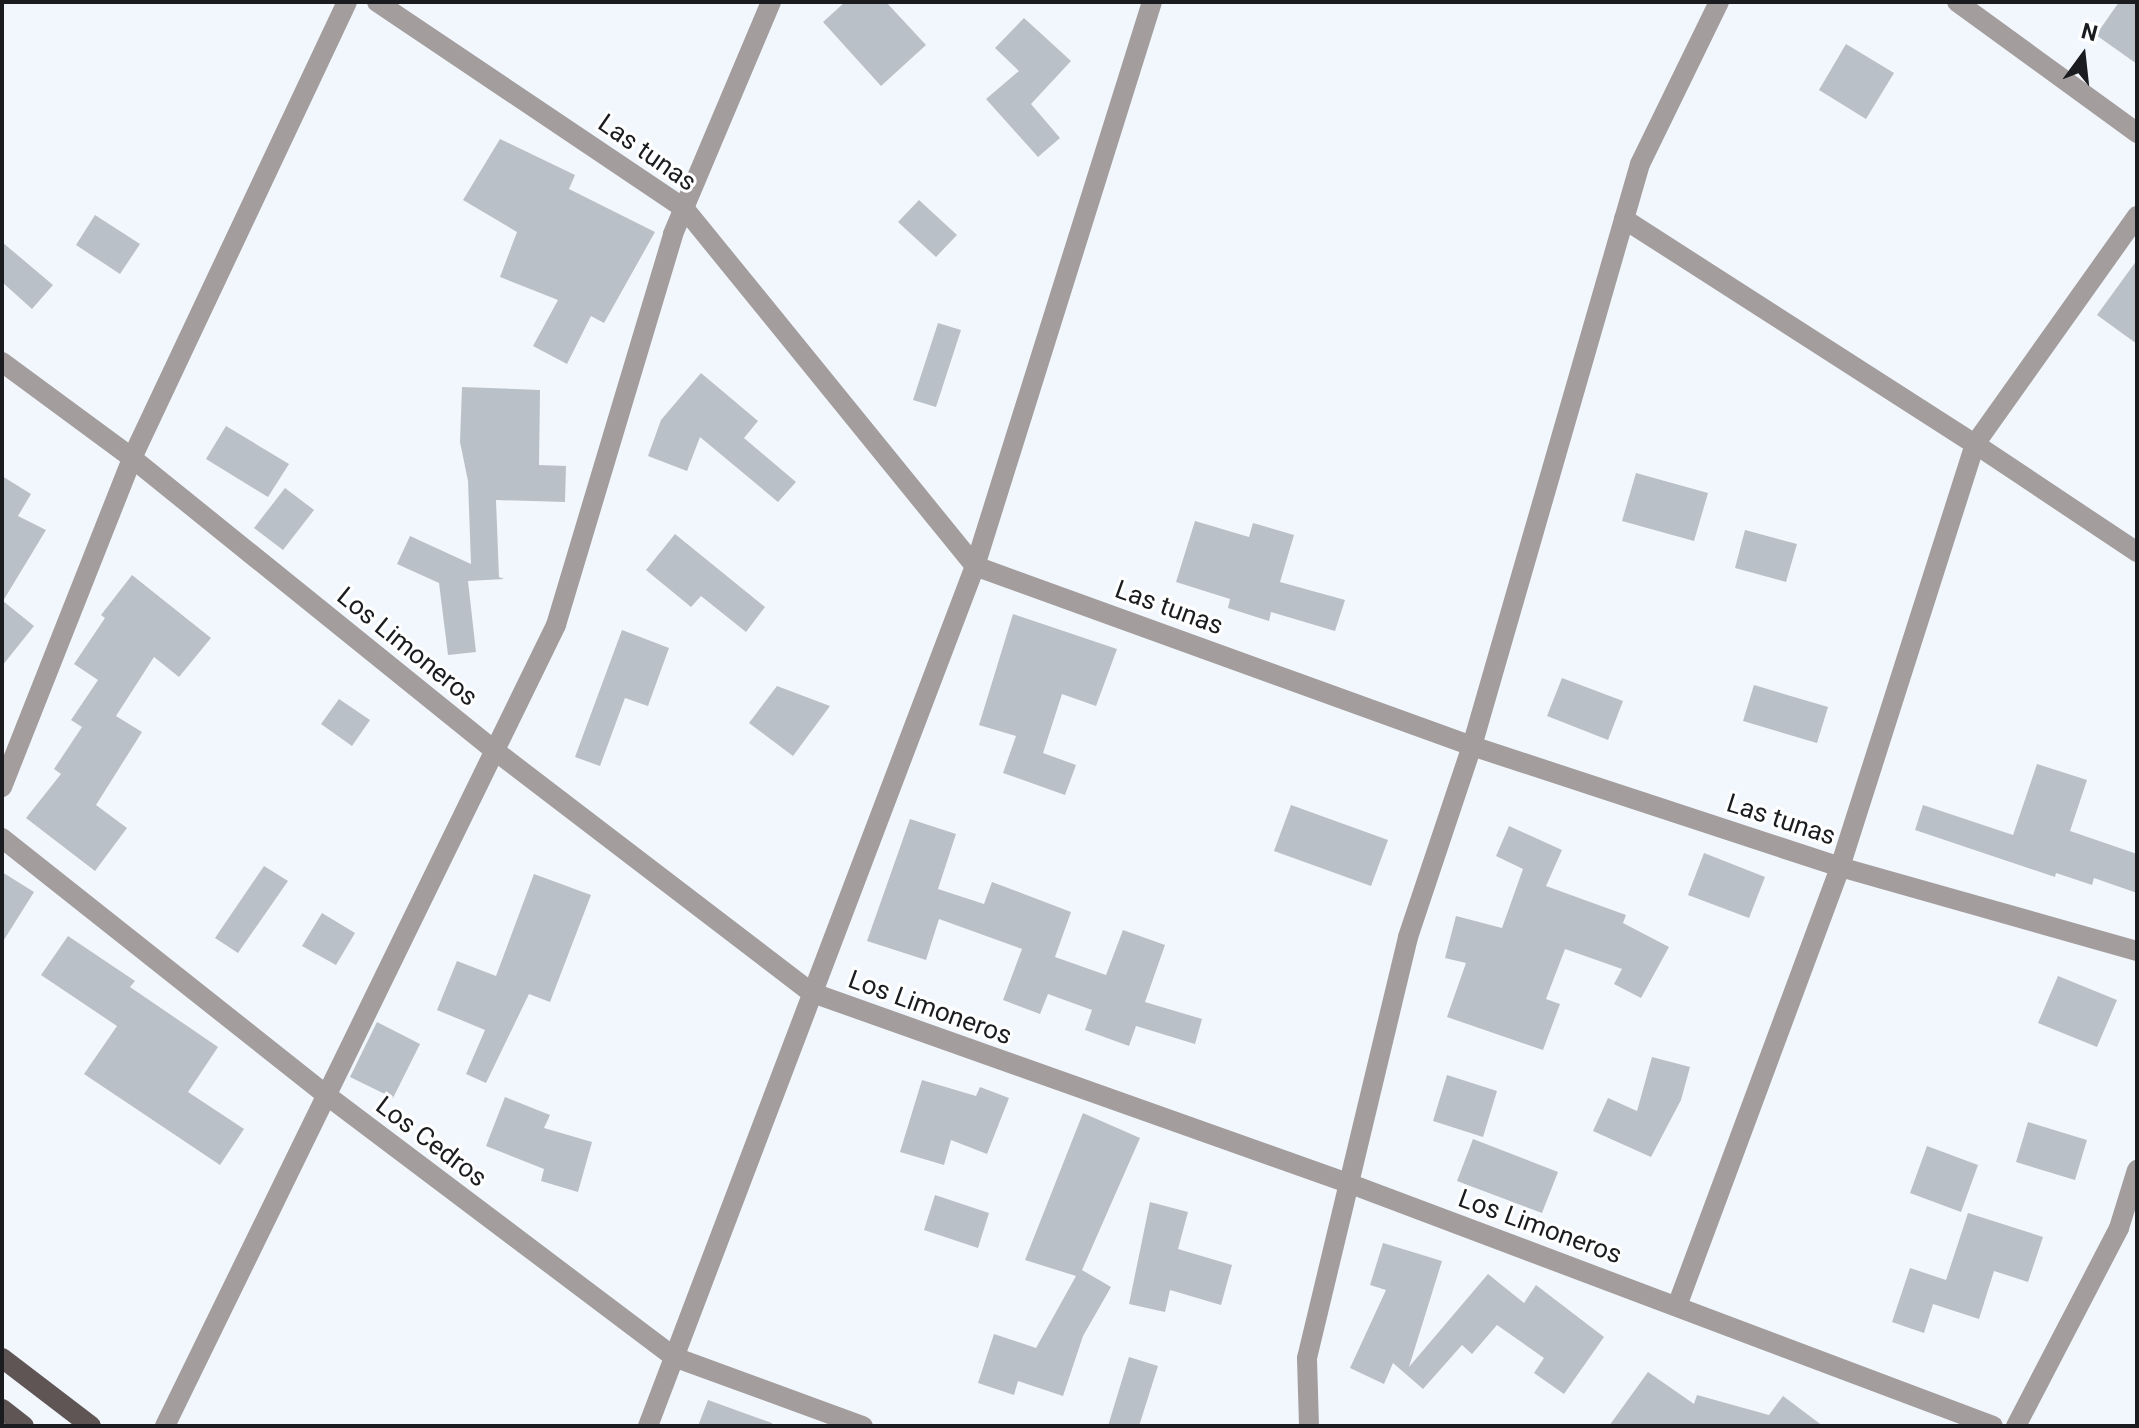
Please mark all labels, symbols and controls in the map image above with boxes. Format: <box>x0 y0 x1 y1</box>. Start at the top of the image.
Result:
north arrow <box>2043 16 2123 96</box>
text: N <box>2079 18 2100 46</box>
street label: Las tunas <box>592 108 702 198</box>
street label: Las tunas <box>1111 574 1227 642</box>
street label: Los Limoneros <box>331 581 483 713</box>
street label: Las tunas <box>1723 788 1839 852</box>
street label: Los Limoneros <box>844 964 1016 1052</box>
street label: Los Cedros <box>369 1090 493 1194</box>
street label: Los Limoneros <box>1454 1183 1626 1271</box>

